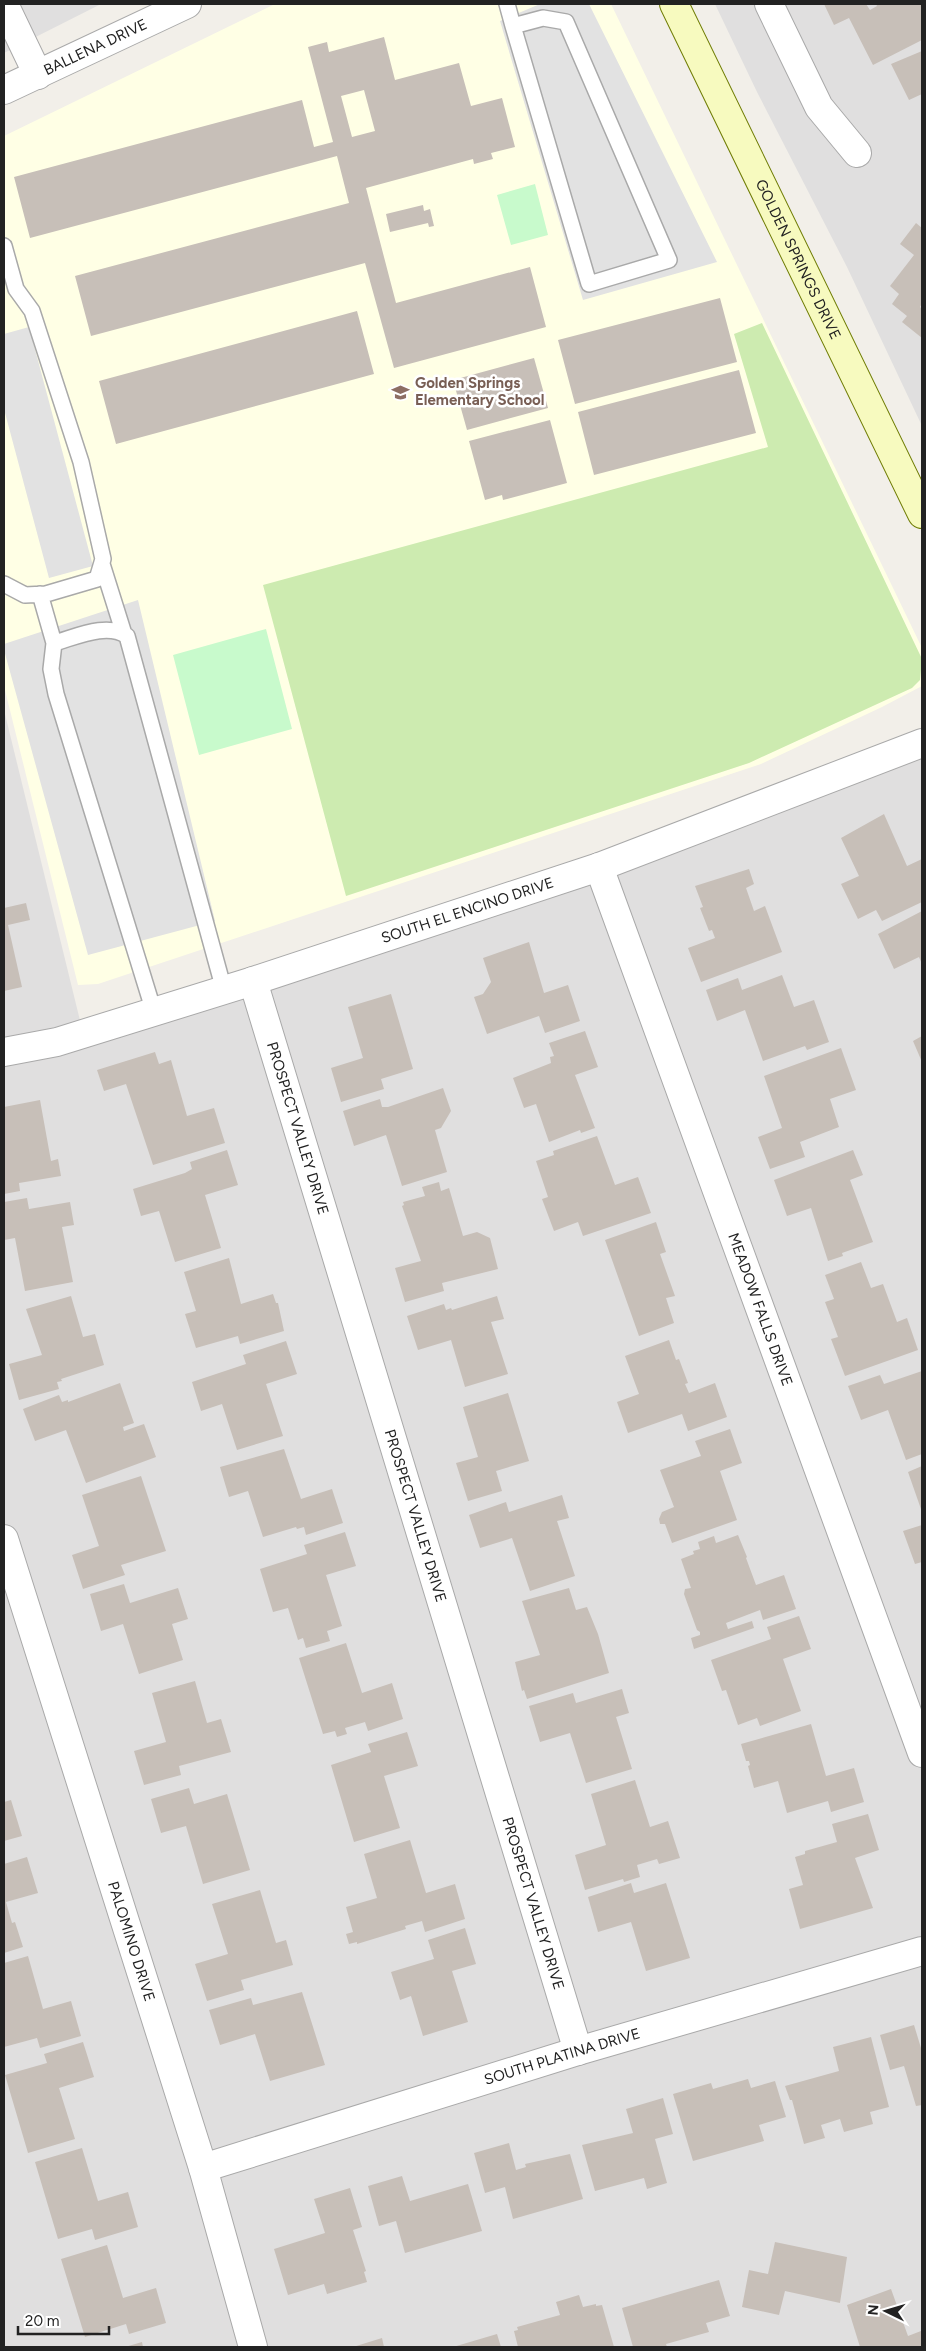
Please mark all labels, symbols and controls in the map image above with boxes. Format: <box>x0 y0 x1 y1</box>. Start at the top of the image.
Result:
street label: BALLENA DRIVE <box>41 15 150 79</box>
street label: GOLDEN SPRINGS DRIVE <box>752 176 845 342</box>
place label: Golden Springs Elementary School <box>415 374 545 409</box>
school or university icon: Golden Springs Elementary School <box>391 382 411 402</box>
street label: SOUTH EL ENCINO DRIVE <box>379 874 556 947</box>
street label: PROSPECT VALLEY DRIVE <box>263 1040 332 1217</box>
street label: MEADOW FALLS DRIVE <box>724 1230 796 1389</box>
street label: PROSPECT VALLEY DRIVE <box>381 1427 450 1604</box>
street label: PROSPECT VALLEY DRIVE <box>498 1815 568 1992</box>
street label: PALOMINO DRIVE <box>104 1879 159 2004</box>
street label: SOUTH PLATINA DRIVE <box>482 2024 642 2089</box>
north arrow <box>861 2286 911 2336</box>
scale bar <box>18 2304 109 2336</box>
text: N <box>865 2304 882 2316</box>
text: 20 m <box>25 2312 59 2330</box>

